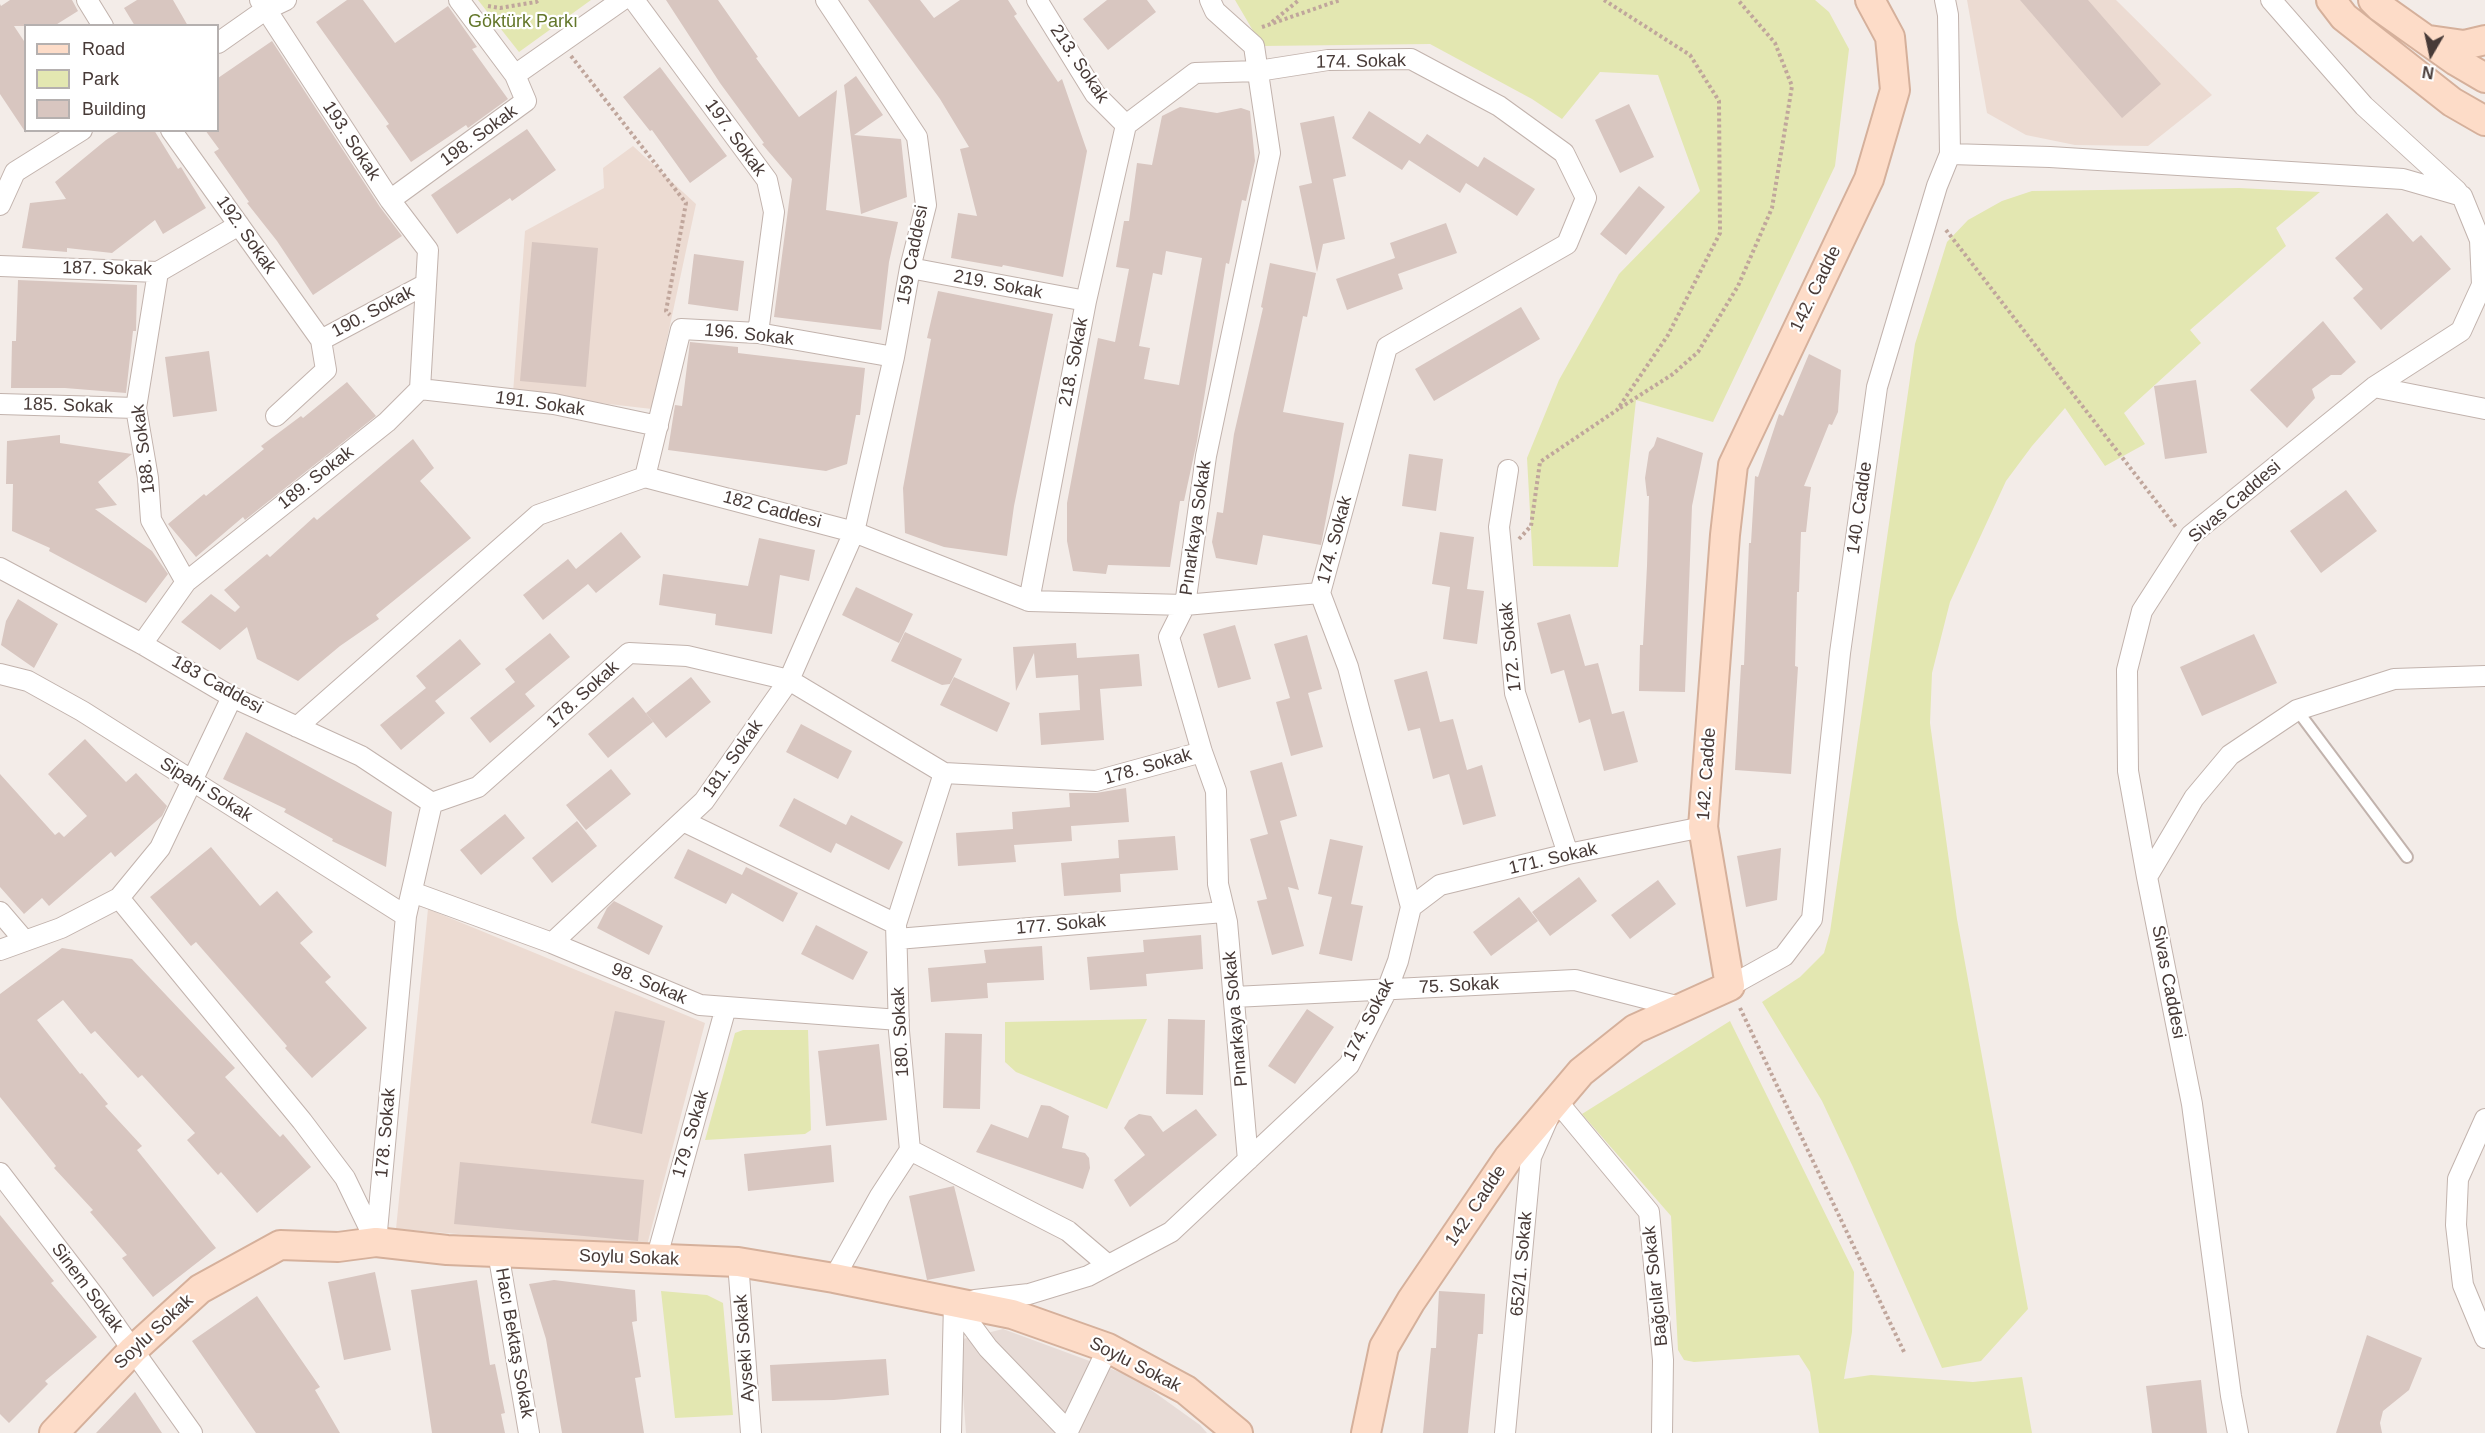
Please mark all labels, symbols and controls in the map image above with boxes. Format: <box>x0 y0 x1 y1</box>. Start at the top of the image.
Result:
park label: Göktürk Parkı <box>468 11 578 33</box>
street label: 213. Sokak <box>1045 21 1113 107</box>
legend <box>24 24 219 132</box>
north arrow <box>2401 24 2461 84</box>
text: Road <box>82 39 125 59</box>
street label: 174. Sokak <box>1316 50 1406 74</box>
text: N <box>2421 63 2435 82</box>
text: Park <box>82 69 119 89</box>
street label: 197. Sokak <box>700 95 770 181</box>
street label: 193. Sokak <box>317 97 385 185</box>
text: Building <box>82 99 146 119</box>
street label: 198. Sokak <box>436 101 522 171</box>
street label: 192. Sokak <box>211 192 281 278</box>
street label: 159 Caddesi <box>893 203 933 307</box>
street label: 142. Cadde <box>1786 242 1846 336</box>
street label: 187. Sokak <box>62 257 152 281</box>
street label: 219. Sokak <box>952 266 1044 304</box>
street label: 190. Sokak <box>328 281 418 343</box>
street label: 218. Sokak <box>1055 316 1093 408</box>
street label: 196. Sokak <box>703 320 795 350</box>
street label: 191. Sokak <box>494 387 586 421</box>
street label: 185. Sokak <box>23 394 113 418</box>
street label: 188. Sokak <box>128 403 160 495</box>
street label: 189. Sokak <box>274 442 358 514</box>
street label: Sivas Caddesi <box>2184 456 2286 548</box>
street label: Pınarkaya Sokak <box>1176 459 1216 597</box>
street label: 140. Cadde <box>1843 460 1877 556</box>
street label: 182 Caddesi <box>720 486 824 534</box>
street label: 174. Sokak <box>1313 494 1357 586</box>
street label: 172. Sokak <box>1496 601 1526 693</box>
street label: 183 Caddesi <box>168 651 266 719</box>
street label: 178. Sokak <box>542 657 624 733</box>
street label: 181. Sokak <box>698 716 768 802</box>
street label: 142. Cadde <box>1693 727 1721 821</box>
street label: 178. Sokak <box>1102 744 1194 790</box>
street label: Sipahi Sokak <box>156 753 256 827</box>
street label: 171. Sokak <box>1507 838 1599 880</box>
street label: 177. Sokak <box>1015 910 1107 940</box>
street label: Sivas Caddesi <box>2146 923 2190 1041</box>
street label: Pınarkaya Sokak <box>1219 950 1253 1088</box>
street label: 98. Sokak <box>608 958 690 1010</box>
street label: 75. Sokak <box>1418 973 1500 999</box>
street label: 174. Sokak <box>1339 975 1399 1065</box>
street label: 180. Sokak <box>888 986 914 1078</box>
street label: 178. Sokak <box>371 1087 401 1179</box>
street label: 179. Sokak <box>668 1088 714 1180</box>
street label: 142. Cadde <box>1441 1161 1511 1251</box>
street label: 652/1. Sokak <box>1507 1211 1537 1317</box>
street label: Bağcılar Sokak <box>1639 1225 1673 1347</box>
street label: Sinem Sokak <box>46 1239 128 1337</box>
street label: Soylu Sokak <box>579 1245 679 1271</box>
street label: Hacı Bektaş Sokak <box>490 1266 538 1420</box>
street label: Soylu Sokak <box>110 1290 198 1374</box>
street label: Ayseki Sokak <box>730 1294 760 1402</box>
street label: Soylu Sokak <box>1086 1333 1184 1397</box>

